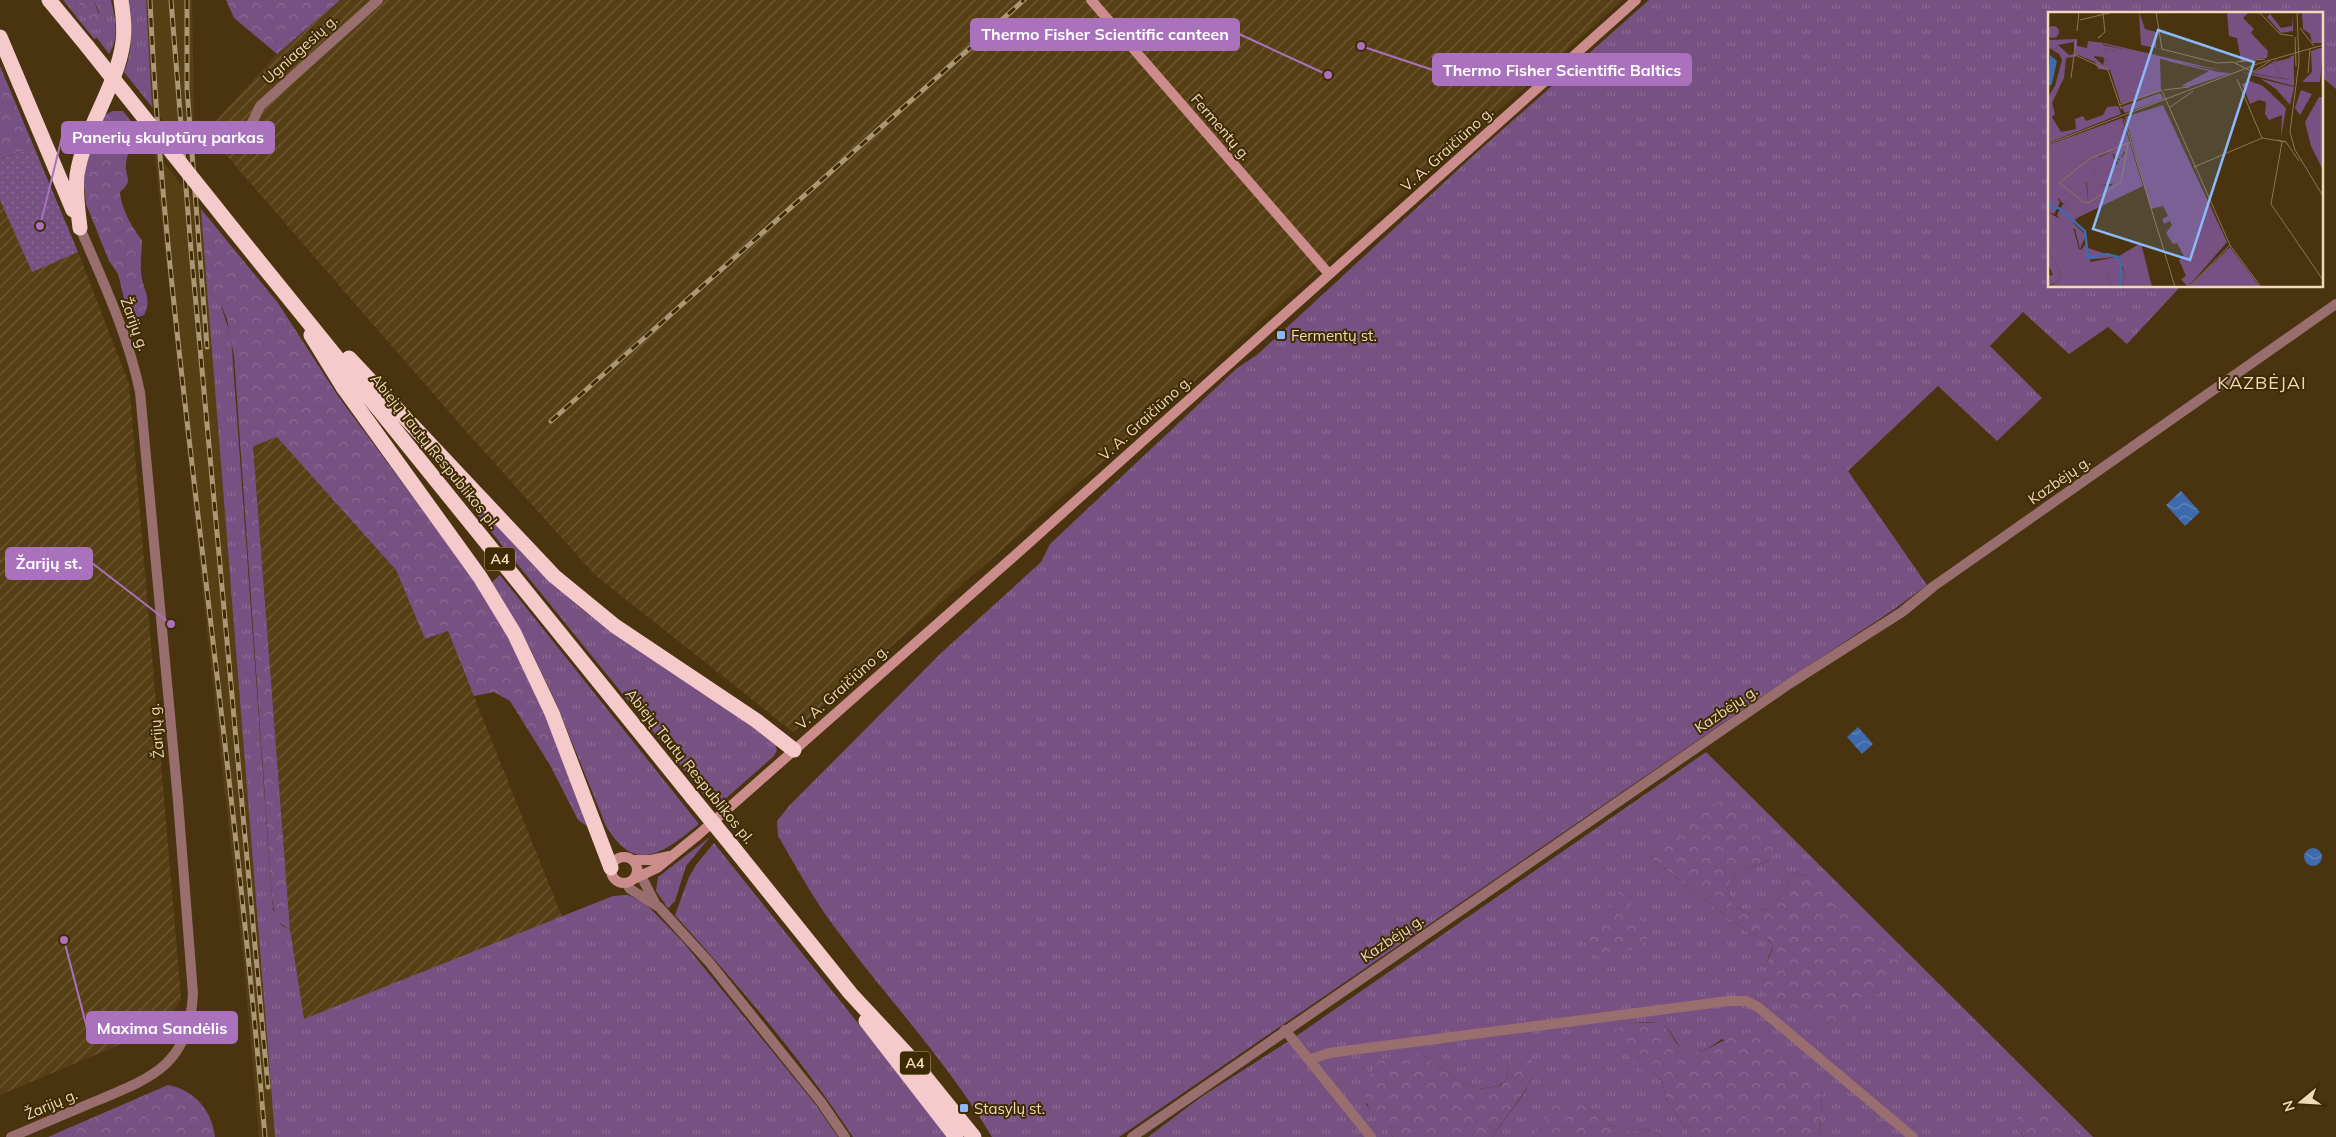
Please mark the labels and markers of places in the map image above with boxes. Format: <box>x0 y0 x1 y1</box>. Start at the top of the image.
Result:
callout: Thermo Fisher Scientific canteen <box>971 19 1239 50</box>
callout: Thermo Fisher Scientific Baltics <box>1433 54 1691 85</box>
callout: Panerių skulptūrų parkas <box>62 122 274 153</box>
place label: Fermentų st. <box>1291 326 1377 345</box>
marker: Fermentų st. <box>1275 329 1287 341</box>
callout: Žarijų st. <box>6 548 92 579</box>
callout: Maxima Sandėlis <box>87 1012 237 1043</box>
place label: Stasylų st. <box>974 1099 1045 1118</box>
marker: Stasylų st. <box>958 1102 970 1114</box>

